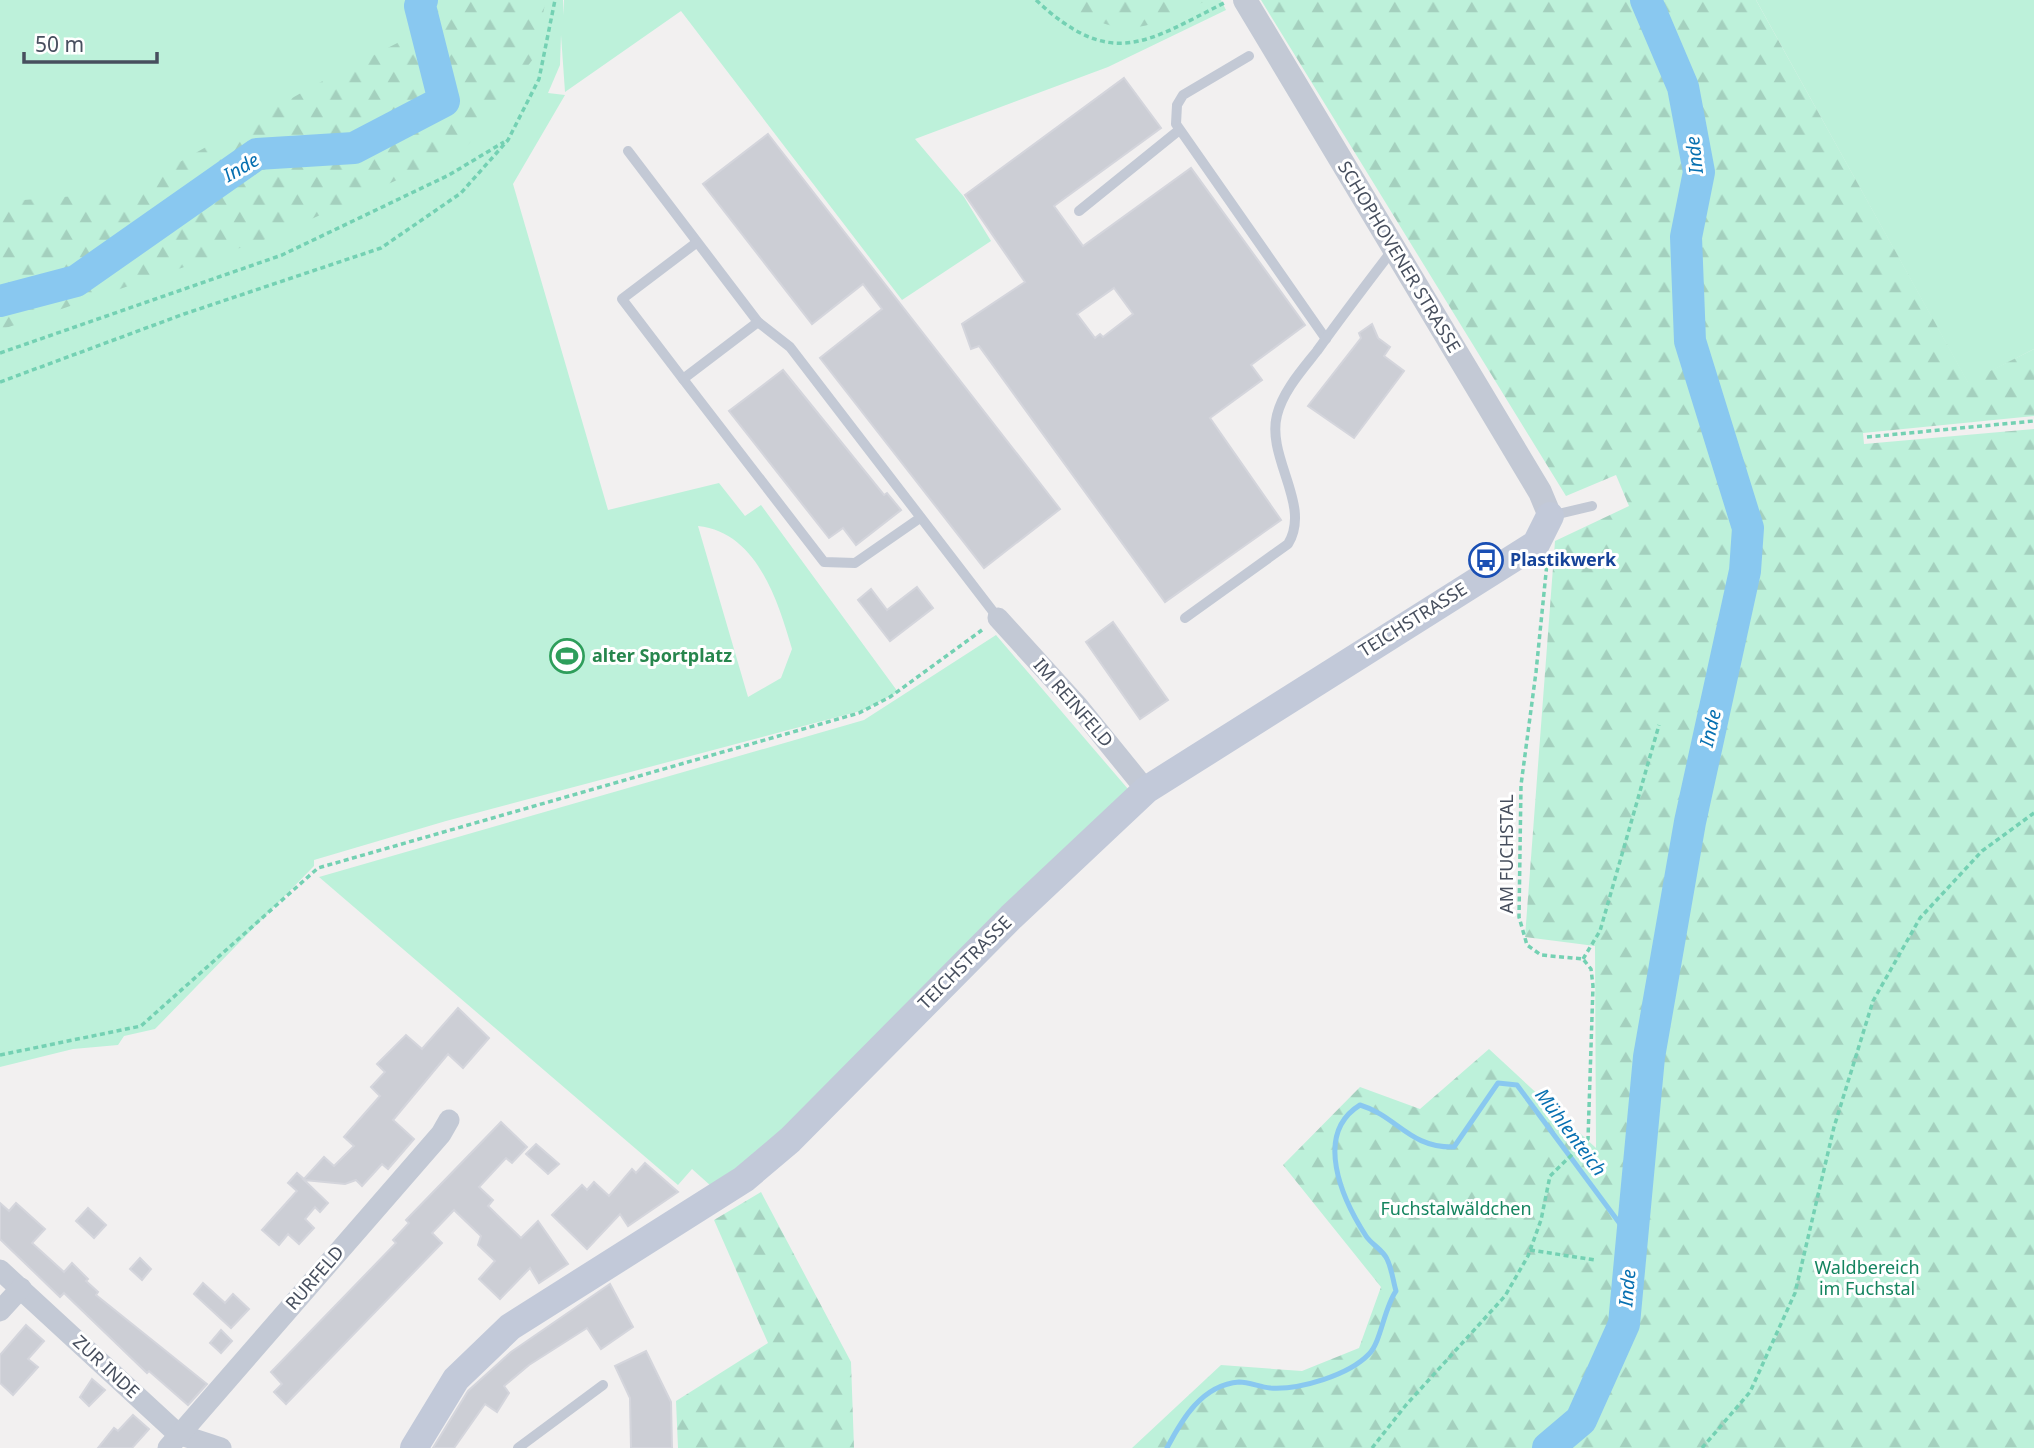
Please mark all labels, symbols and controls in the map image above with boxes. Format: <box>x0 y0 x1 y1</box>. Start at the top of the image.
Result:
scale bar <box>24 21 158 65</box>
text: 50 m <box>35 30 84 58</box>
water label: Inde <box>1679 135 1709 176</box>
water label: Inde <box>217 146 264 188</box>
street label: SCHOPHOVENER STRASSE <box>1333 156 1467 357</box>
bus stop icon: Plastikwerk <box>1467 541 1505 579</box>
place label: Plastikwerk <box>1510 547 1617 571</box>
street label: TEICHSTRASSE <box>1354 576 1471 662</box>
sports icon: alter Sportplatz <box>548 637 586 675</box>
place label: alter Sportplatz <box>592 643 732 667</box>
street label: IM REINFELD <box>1029 653 1119 752</box>
water label: Inde <box>1693 707 1727 750</box>
street label: AM FUCHSTAL <box>1494 794 1518 914</box>
street label: TEICHSTRASSE <box>912 910 1016 1014</box>
water label: Mühlenteich <box>1529 1083 1613 1181</box>
park label: Fuchstalwäldchen <box>1380 1196 1532 1220</box>
street label: RURFELD <box>280 1240 349 1314</box>
park label: Waldbereich im Fuchstal <box>1814 1255 1920 1300</box>
water label: Inde <box>1612 1268 1642 1309</box>
street label: ZUR INDE <box>68 1329 145 1403</box>

